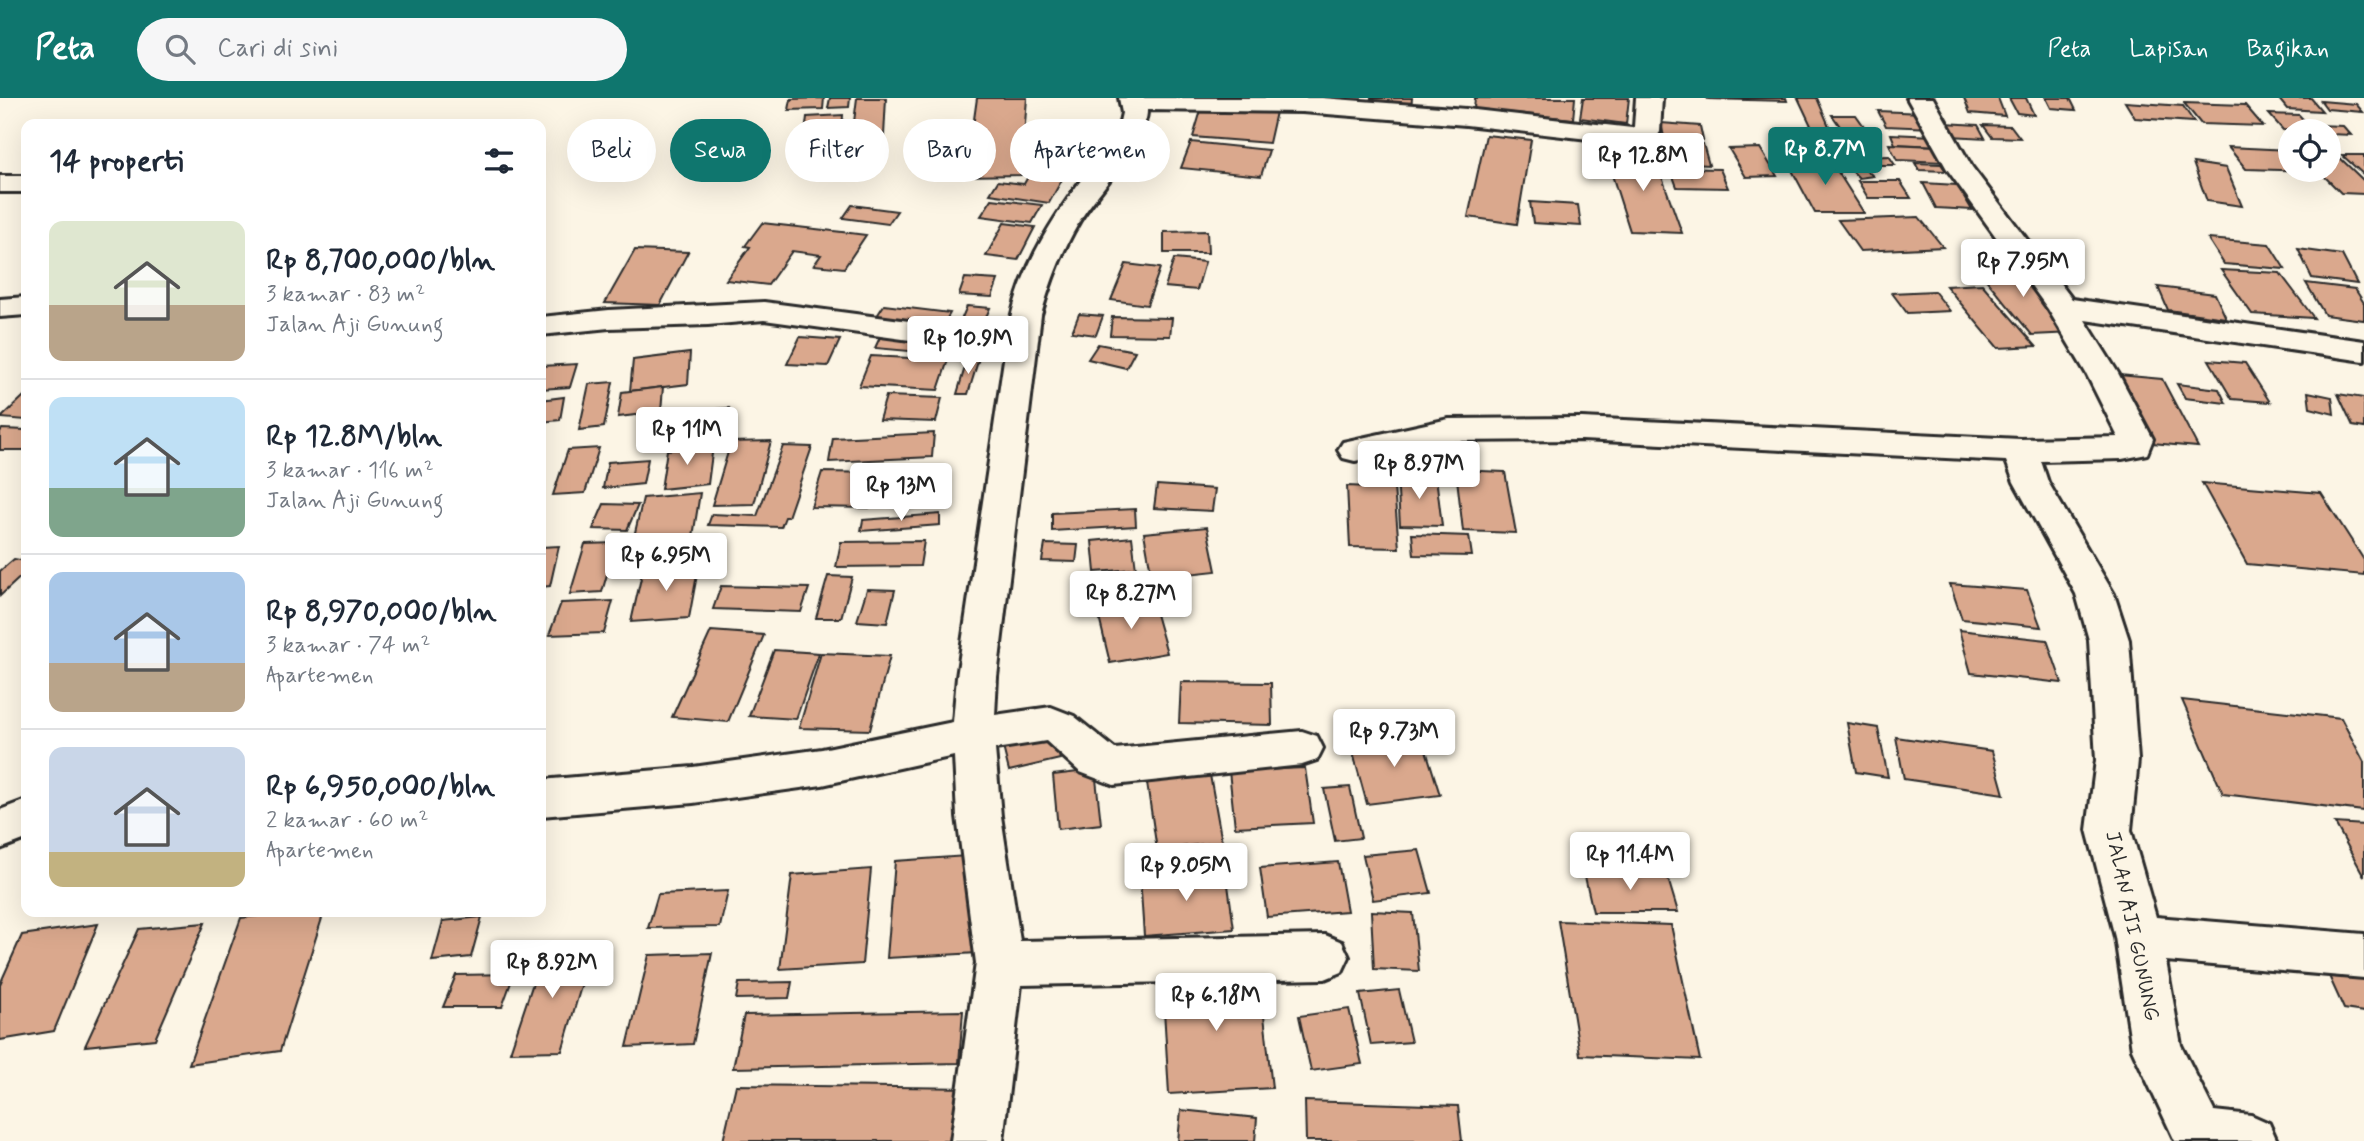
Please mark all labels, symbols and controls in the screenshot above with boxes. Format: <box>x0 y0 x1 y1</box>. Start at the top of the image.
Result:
search box <box>137 18 627 81</box>
text: Peta <box>35 27 95 71</box>
icon: search <box>161 30 199 68</box>
text: Cari di sini <box>217 32 338 66</box>
text: Peta <box>2048 34 2091 65</box>
text: Lapisan <box>2129 34 2208 65</box>
text: Bagikan <box>2246 34 2329 65</box>
chip: Beli <box>567 119 656 182</box>
chip: Sewa <box>670 119 771 182</box>
chip: Filter <box>785 119 889 182</box>
chip: Baru <box>903 119 996 182</box>
chip: Apartemen <box>1010 119 1170 182</box>
map controls <box>2278 119 2341 182</box>
button: locate <box>2278 119 2341 182</box>
pin: Rp 8.7M <box>1760 127 1890 187</box>
pin: Rp 12.8M <box>1571 134 1715 193</box>
text: Rp 8.7M <box>1784 135 1866 165</box>
text: Rp 12.8M <box>1598 141 1688 171</box>
text: 14 properti <box>49 142 183 181</box>
icon: filters <box>480 142 518 180</box>
pin: Rp 7.95M <box>1951 240 2095 299</box>
text: Rp 8,700,000/bln <box>266 241 495 280</box>
text: Rp 7.95M <box>1977 247 2069 277</box>
icon: home <box>105 249 189 333</box>
text: 3 kamar · 83 m² <box>266 280 425 310</box>
text: Jalan Aji Gunung <box>266 310 444 340</box>
pin: Rp 10.9M <box>896 316 1040 376</box>
text: Rp 10.9M <box>923 324 1013 354</box>
pin: Rp 11M <box>630 408 744 467</box>
text: Rp 11M <box>652 415 722 445</box>
text: Rp 12.8M/bln <box>266 417 442 456</box>
icon: home <box>105 425 189 509</box>
pin: Rp 8.97M <box>1347 442 1491 501</box>
text: Rp 8.97M <box>1374 449 1464 479</box>
text: 3 kamar · 116 m² <box>266 456 434 486</box>
pin: Rp 13M <box>844 464 958 523</box>
text: Rp 13M <box>866 471 936 501</box>
text: Jalan Aji Gunung <box>266 486 444 516</box>
pin: Rp 6.95M <box>594 533 738 593</box>
text: Rp 6.95M <box>621 541 711 571</box>
pin: Rp 8.27M <box>1059 572 1203 631</box>
text: Rp 8.27M <box>1086 579 1176 609</box>
text: Rp 8,970,000/bln <box>266 592 497 631</box>
icon: home <box>105 600 189 684</box>
text: 3 kamar · 74 m² <box>266 631 431 661</box>
text: Apartemen <box>266 661 374 691</box>
pin: Rp 9.73M <box>1322 710 1466 769</box>
text: Rp 9.73M <box>1349 717 1439 747</box>
text: Rp 6,950,000/bln <box>266 767 495 806</box>
icon: home <box>105 775 189 859</box>
text: 2 kamar · 60 m² <box>266 806 428 836</box>
street label: JALAN AJI GUNUNG <box>2098 828 2166 1024</box>
pin: Rp 11.4M <box>1558 832 1702 892</box>
text: Apartemen <box>266 836 374 866</box>
text: Rp 11.4M <box>1586 840 1674 870</box>
pin: Rp 9.05M <box>1114 844 1258 903</box>
text: Rp 9.05M <box>1140 851 1232 881</box>
pin: Rp 8.92M <box>480 940 624 1000</box>
text: Rp 8.92M <box>506 948 598 978</box>
pin: Rp 6.18M <box>1144 974 1288 1033</box>
text: Rp 6.18M <box>1171 981 1261 1011</box>

